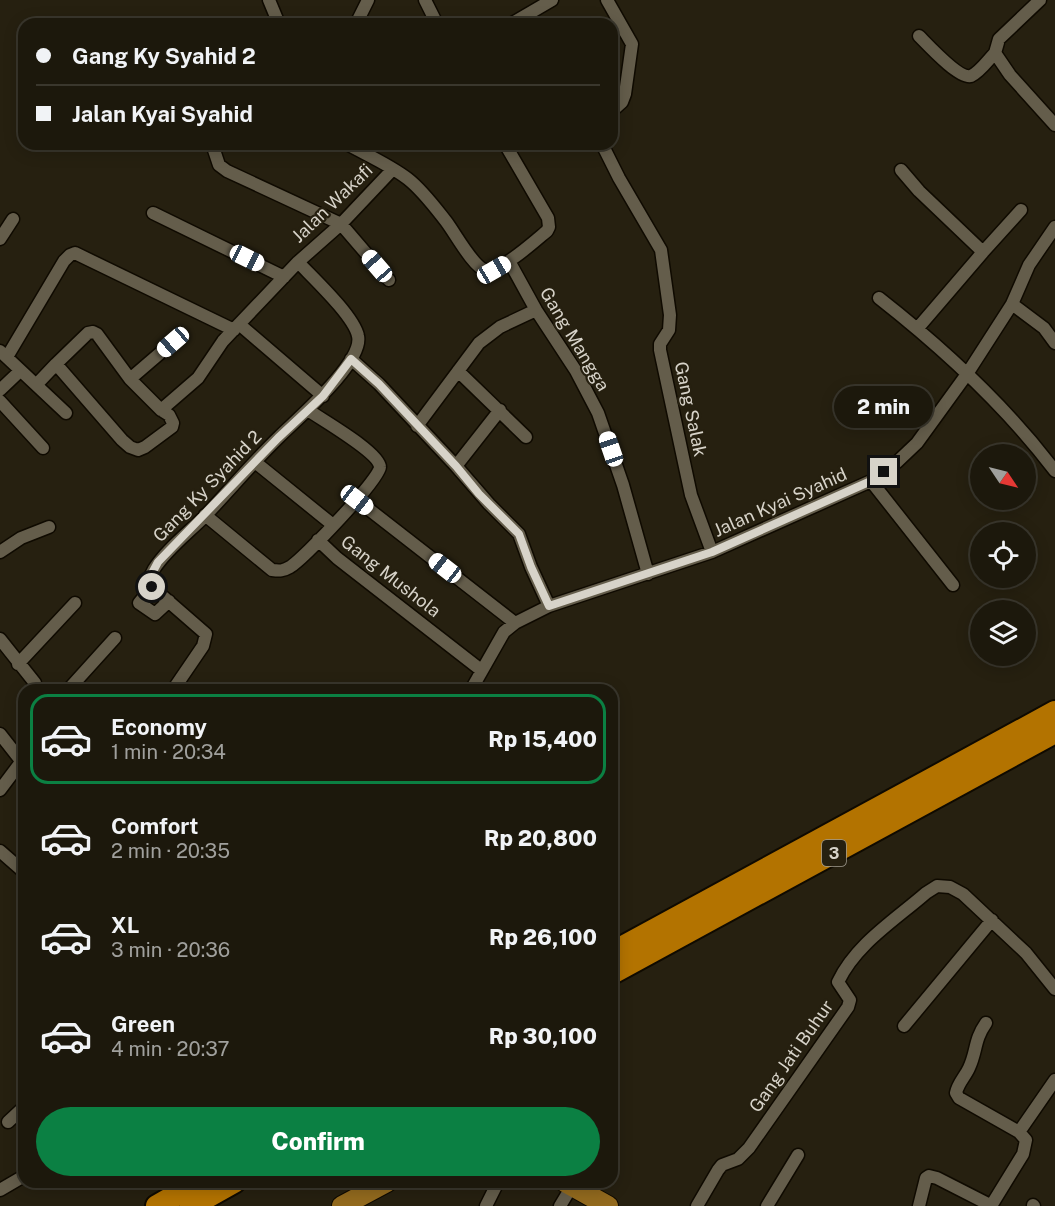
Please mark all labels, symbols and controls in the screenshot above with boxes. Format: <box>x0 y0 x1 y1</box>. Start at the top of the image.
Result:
text: Gang Ky Syahid 2 <box>72 43 256 69</box>
text: Jalan Kyai Syahid <box>72 101 253 127</box>
street label: Jalan Wakafi <box>287 159 377 247</box>
car <box>227 242 267 274</box>
car <box>358 247 396 285</box>
car <box>474 253 514 287</box>
street label: Gang Mangga <box>536 283 614 395</box>
car <box>154 323 192 361</box>
street label: Gang Salak <box>671 360 711 458</box>
callout: 2 min <box>834 385 934 427</box>
text: 2 min <box>857 395 910 419</box>
street label: Gang Ky Syahid 2 <box>148 426 266 546</box>
car <box>597 429 625 469</box>
north arrow <box>970 444 1036 510</box>
map controls <box>970 444 1036 666</box>
route end <box>870 458 897 485</box>
street label: Jalan Kyai Syahid <box>710 463 850 541</box>
car <box>337 482 377 518</box>
button: locate <box>970 522 1036 588</box>
street label: Gang Mushola <box>337 531 445 621</box>
car <box>425 550 465 586</box>
route start <box>138 573 165 600</box>
button: layers <box>970 600 1036 666</box>
icon: car <box>39 712 93 766</box>
text: Economy <box>111 714 207 740</box>
text: Rp 15,400 <box>488 726 597 752</box>
text: 1 min · 20:34 <box>111 740 226 764</box>
icon: car <box>39 811 93 865</box>
text: Comfort <box>111 813 198 839</box>
text: Rp 20,800 <box>484 825 597 851</box>
text: 2 min · 20:35 <box>111 839 230 863</box>
road number: 3 <box>822 840 846 866</box>
icon: car <box>39 910 93 964</box>
text: XL <box>111 912 139 938</box>
text: Rp 26,100 <box>489 924 597 950</box>
text: 3 min · 20:36 <box>111 938 230 962</box>
street label: Gang Jati Buhur <box>745 996 837 1116</box>
icon: car <box>39 1009 93 1063</box>
text: Green <box>111 1011 175 1037</box>
text: Rp 30,100 <box>489 1023 597 1049</box>
text: 4 min · 20:37 <box>111 1037 229 1061</box>
button: Confirm <box>36 1107 600 1176</box>

